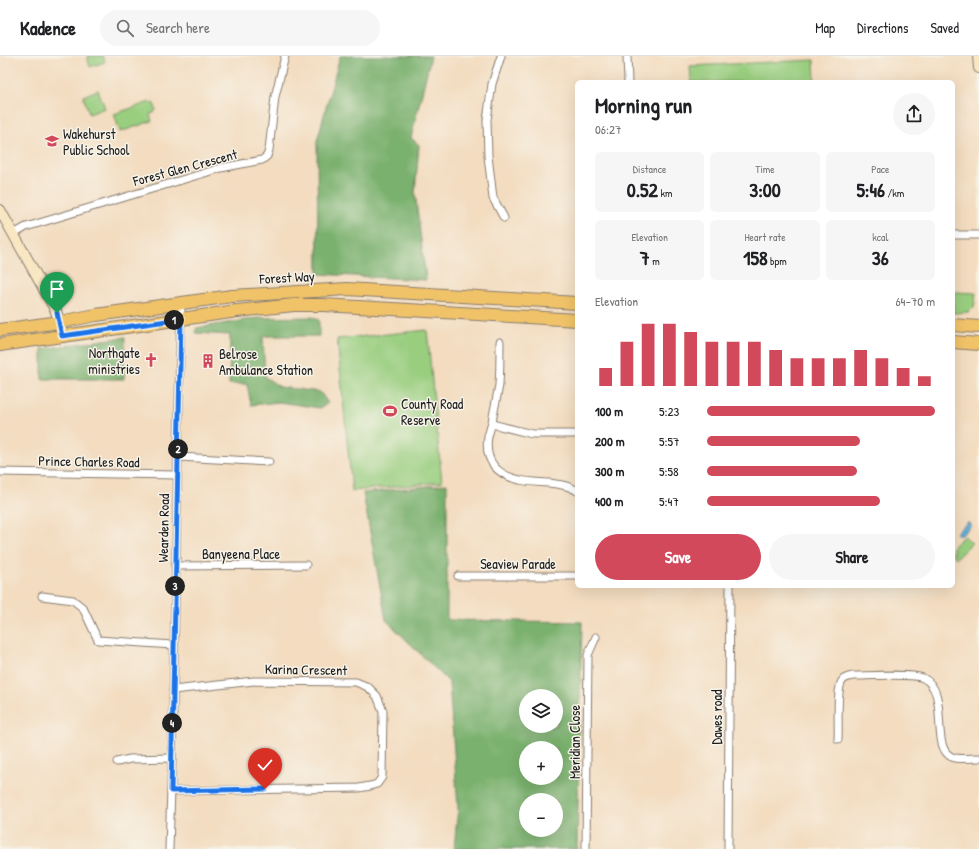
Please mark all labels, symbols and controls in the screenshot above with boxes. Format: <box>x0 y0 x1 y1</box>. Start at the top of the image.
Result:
search box <box>100 10 380 46</box>
text: Kadence <box>20 15 76 41</box>
icon: search <box>114 17 136 39</box>
text: Search here <box>146 17 210 38</box>
text: Map <box>815 18 835 37</box>
text: Directions <box>857 18 908 37</box>
text: Saved <box>930 18 959 37</box>
text: Morning run <box>595 90 692 120</box>
button: share <box>893 93 935 135</box>
text: 06:27 <box>595 120 622 138</box>
place label: Wakehurst Public School <box>63 124 130 159</box>
school or university icon: Wakehurst Public School <box>44 133 60 149</box>
street label: Forest Glen Crescent <box>130 144 239 190</box>
text: Distance <box>633 162 666 176</box>
text: Time <box>755 162 775 176</box>
text: Pace <box>871 162 889 176</box>
text: 0.52 <box>627 176 658 203</box>
text: 3:00 <box>749 176 781 203</box>
text: 5:46 <box>856 176 885 203</box>
text: km <box>658 186 672 200</box>
text: /km <box>885 186 904 200</box>
text: Elevation <box>631 230 668 244</box>
text: Heart rate <box>744 230 786 244</box>
text: kcal <box>872 230 888 244</box>
text: 7 <box>640 244 650 271</box>
text: 158 <box>743 244 768 271</box>
text: 36 <box>872 244 889 271</box>
text: m <box>650 254 660 268</box>
text: bpm <box>768 254 787 268</box>
street label: Forest Way <box>258 266 315 289</box>
pin <box>40 272 74 313</box>
icon: arrive <box>46 278 68 300</box>
text: Elevation <box>595 292 638 310</box>
text: 64–70 m <box>895 292 935 310</box>
pin: 1 <box>164 310 184 330</box>
text: 1 <box>172 313 176 327</box>
place label: Northgate ministries <box>88 343 140 378</box>
place label: Belrose Ambulance Station <box>219 344 313 379</box>
church icon: Northgate ministries <box>143 352 159 368</box>
building icon: Belrose Ambulance Station <box>200 353 216 369</box>
place label: County Road Reserve <box>401 394 464 429</box>
text: 100 m <box>595 402 623 420</box>
text: 5:23 <box>659 402 679 420</box>
sports icon: County Road Reserve <box>382 403 398 419</box>
text: 200 m <box>595 432 625 450</box>
text: 5:57 <box>659 432 679 450</box>
pin: 2 <box>168 439 188 459</box>
text: 2 <box>175 442 181 456</box>
street label: Prince Charles Road <box>38 451 140 471</box>
text: 300 m <box>595 462 624 480</box>
text: 5:58 <box>659 462 679 480</box>
text: 400 m <box>595 492 623 510</box>
text: 5:47 <box>659 492 679 510</box>
street label: Wearden Road <box>153 493 173 562</box>
button: Save <box>595 534 761 580</box>
button: Share <box>769 534 935 580</box>
street label: Banyeena Place <box>202 544 280 564</box>
street label: Seaview Parade <box>480 554 556 573</box>
pin: 3 <box>165 576 185 596</box>
text: 3 <box>173 579 177 593</box>
street label: Karina Crescent <box>265 659 348 679</box>
map controls <box>519 689 563 837</box>
button: layers <box>519 689 563 733</box>
street label: Dawes road <box>707 689 726 744</box>
street label: Meridian Close <box>565 705 584 779</box>
pin: 4 <box>162 713 182 733</box>
text: 4 <box>170 716 174 730</box>
button: + <box>519 741 563 785</box>
pin <box>248 748 282 789</box>
icon: check <box>254 754 276 776</box>
button: − <box>519 793 563 837</box>

